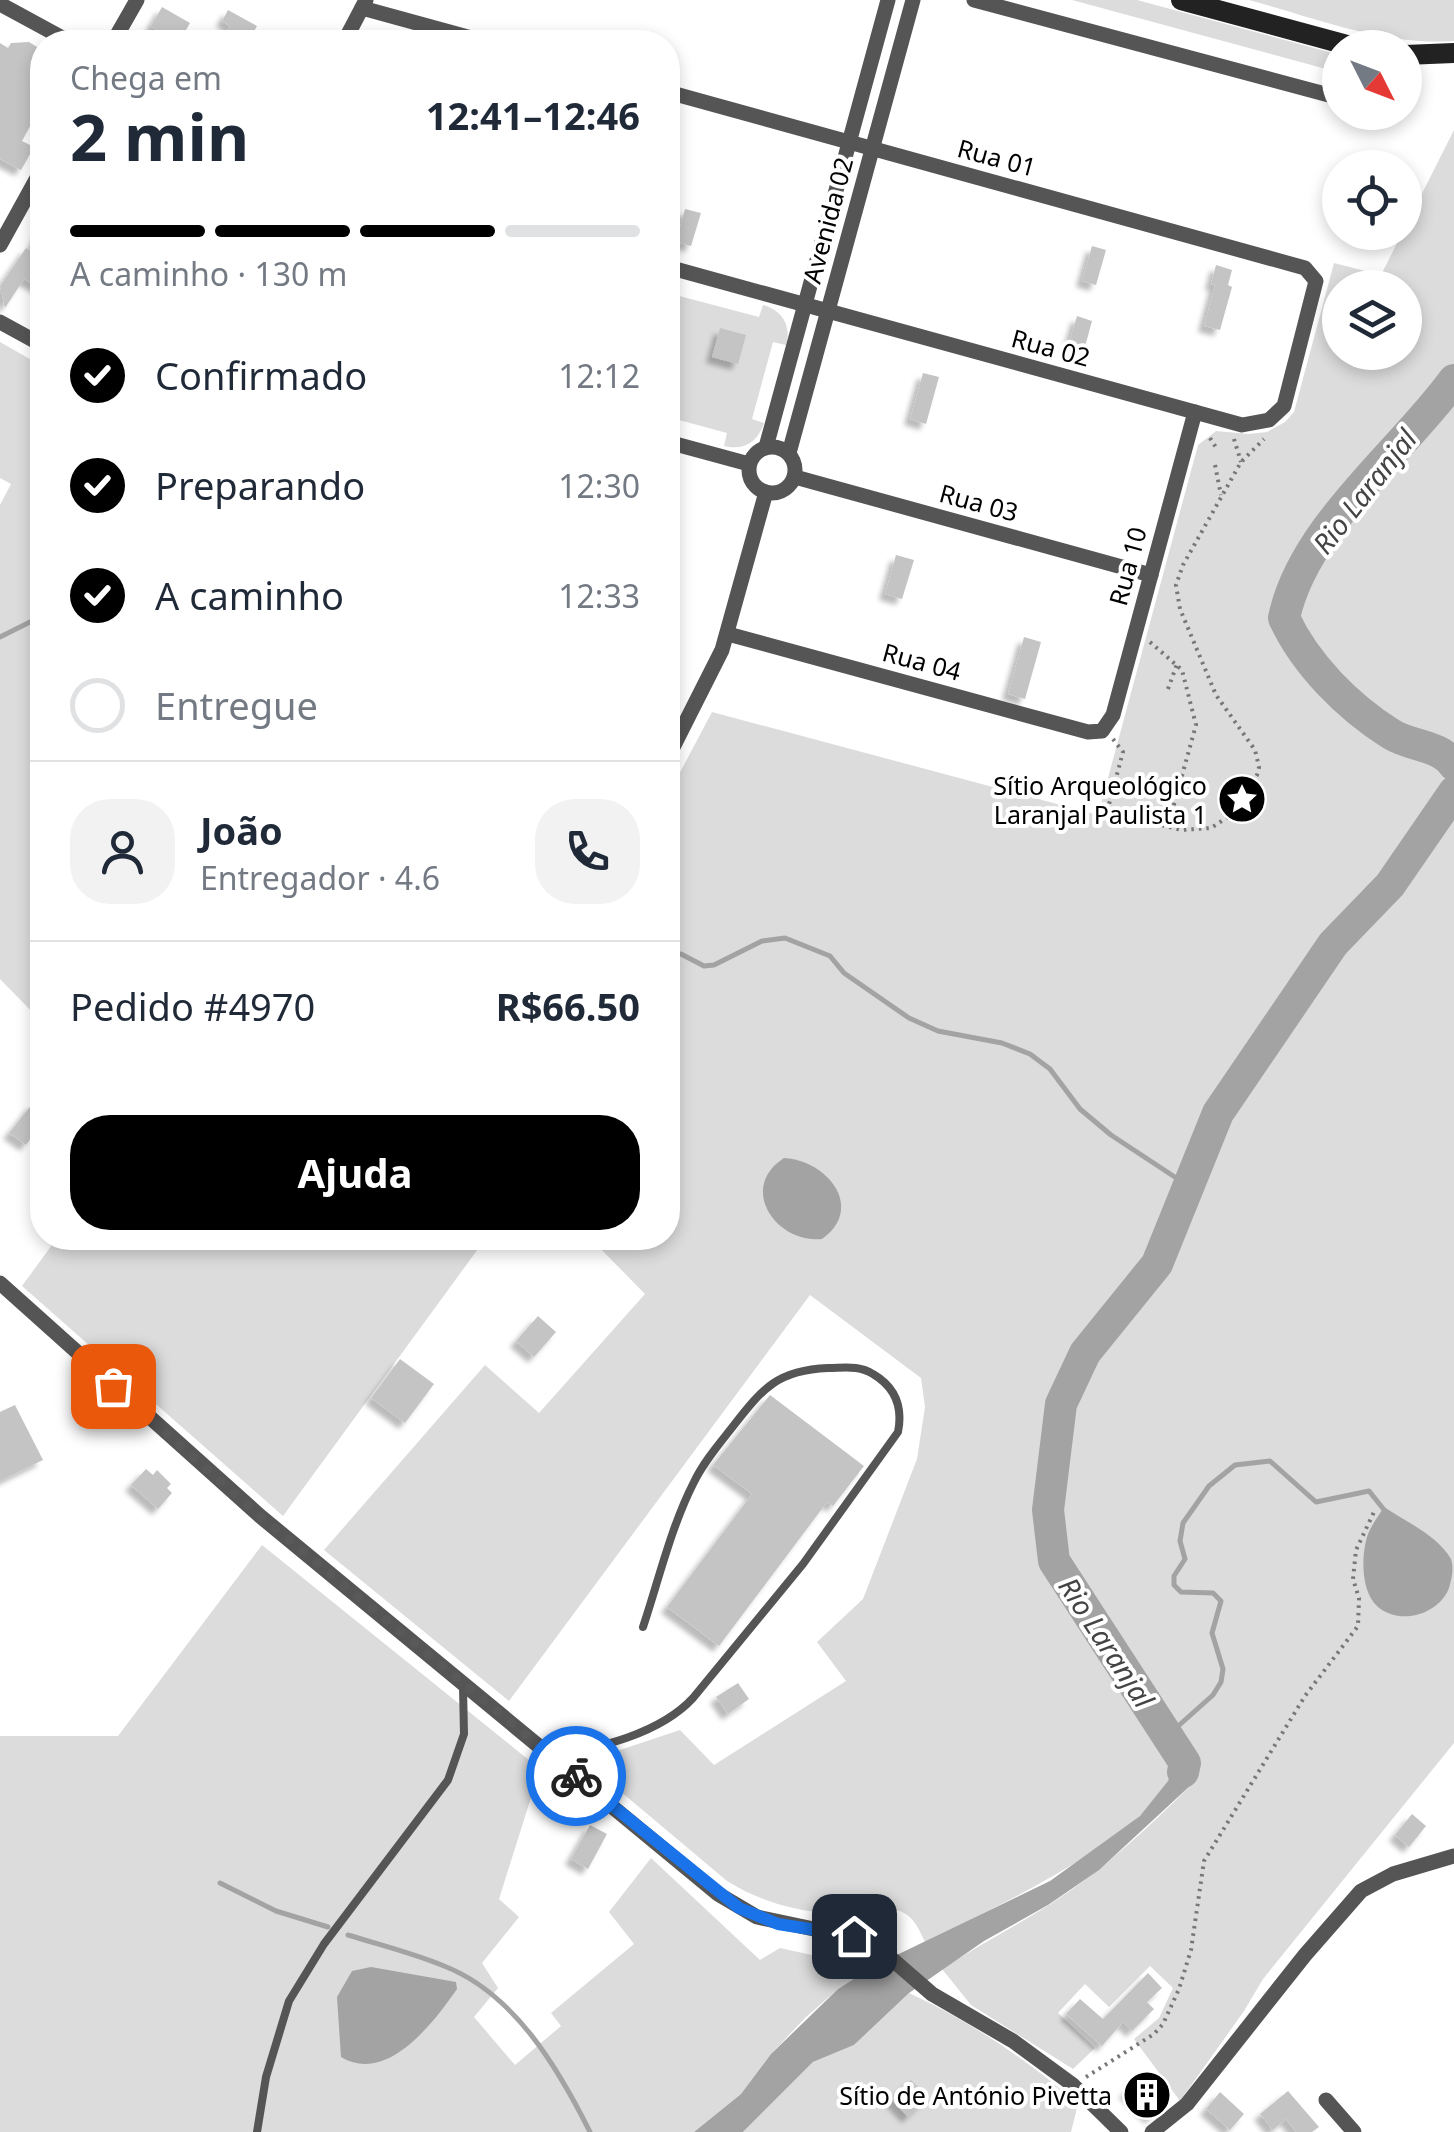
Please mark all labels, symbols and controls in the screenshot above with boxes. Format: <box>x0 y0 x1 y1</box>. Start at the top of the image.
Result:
north arrow <box>1322 30 1422 130</box>
map controls <box>1322 30 1422 370</box>
text: Chega em <box>70 56 222 99</box>
text: 12:41–12:46 <box>426 89 640 141</box>
text: 2 min <box>70 92 249 180</box>
street label: Rua 01 <box>954 130 1040 184</box>
button: locate <box>1322 150 1422 250</box>
street label: Avenida 02 <box>794 153 860 287</box>
text: A caminho · 130 m <box>70 252 348 295</box>
button: layers <box>1322 270 1422 370</box>
street label: Rua 02 <box>1008 320 1094 374</box>
icon: check <box>70 348 125 403</box>
text: Confirmado <box>155 349 367 401</box>
text: 12:12 <box>558 354 640 397</box>
water label: Rio Laranjal <box>1303 420 1425 561</box>
icon: check <box>70 458 125 513</box>
text: Preparando <box>155 459 365 511</box>
text: 12:30 <box>558 464 640 507</box>
street label: Rua 03 <box>936 475 1022 529</box>
street label: Rua 10 <box>1100 523 1154 609</box>
icon: check <box>70 568 125 623</box>
text: A caminho <box>155 569 344 621</box>
text: 12:33 <box>558 574 640 617</box>
street label: Rua 04 <box>879 634 965 688</box>
text: Entregue <box>155 679 318 731</box>
place label: Sítio Arqueológico Laranjal Paulista 1 <box>993 768 1207 831</box>
place icon: Sítio Arqueológico Laranjal Paulista 1 <box>1216 773 1268 825</box>
button: person <box>70 799 175 904</box>
button: phone <box>535 799 640 904</box>
text: João <box>200 804 283 856</box>
text: Entregador · 4.6 <box>200 856 440 899</box>
text: Pedido #4970 <box>70 980 315 1032</box>
text: R$66.50 <box>496 980 640 1032</box>
button: Ajuda <box>70 1115 640 1230</box>
pin <box>71 1344 156 1429</box>
icon: bag <box>86 1359 141 1414</box>
water label: Rio Laranjal <box>1051 1569 1164 1715</box>
courier <box>526 1726 626 1826</box>
icon: bike <box>549 1749 604 1804</box>
pin <box>812 1894 897 1979</box>
icon: home <box>827 1909 882 1964</box>
building icon: Sítio de António Pivetta <box>1121 2069 1173 2121</box>
place label: Sítio de António Pivetta <box>839 2078 1112 2112</box>

